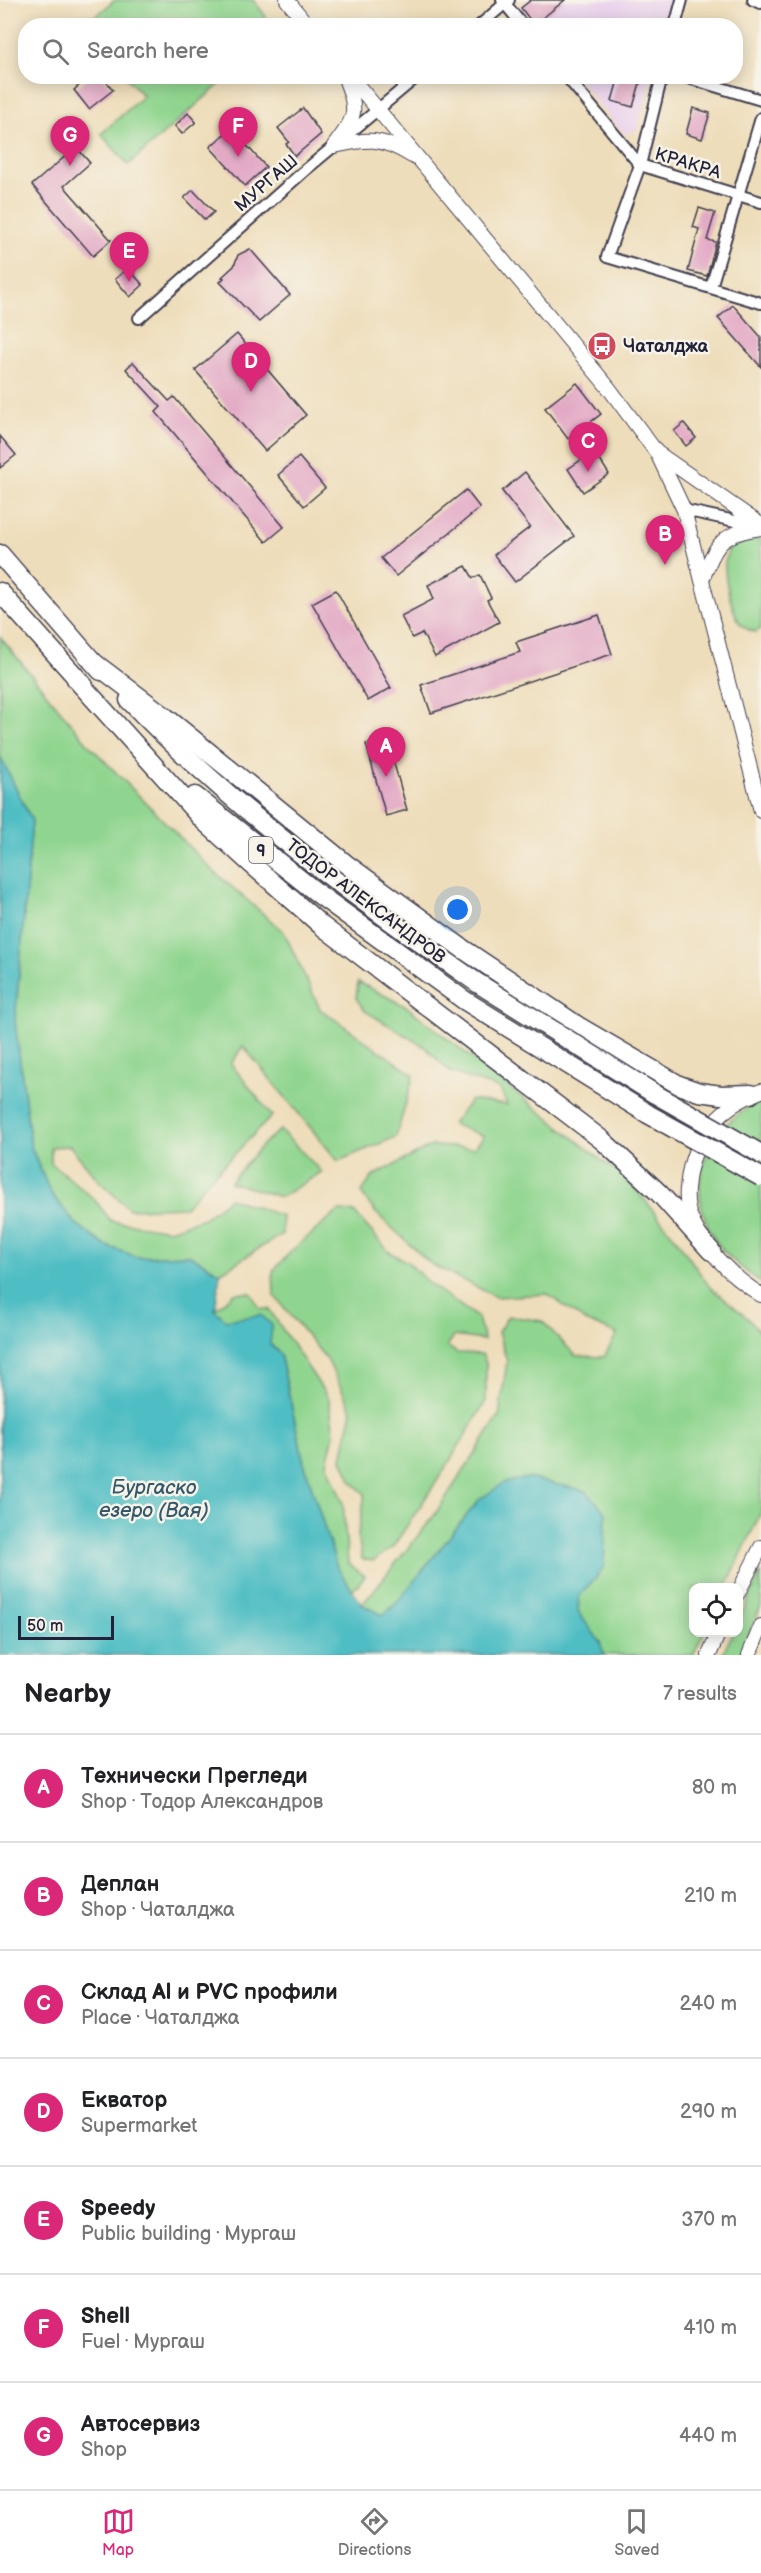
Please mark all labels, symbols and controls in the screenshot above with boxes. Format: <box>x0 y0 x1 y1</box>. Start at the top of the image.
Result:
search box <box>18 18 743 84</box>
icon: search <box>39 35 72 68</box>
text: Search here <box>87 38 209 65</box>
pin: F <box>218 108 258 157</box>
pin: G <box>50 116 90 166</box>
street label: КРАКРА <box>652 144 723 183</box>
street label: МУРГАШ <box>231 150 302 216</box>
pin: E <box>110 232 148 282</box>
bus stop icon: Чаталджа <box>586 330 618 362</box>
place label: Чаталджа <box>623 336 709 357</box>
pin: D <box>232 342 270 392</box>
pin: C <box>568 422 608 472</box>
pin: B <box>646 516 684 565</box>
pin: A <box>366 728 406 777</box>
street label: ТОДОР АЛЕКСАНДРОВ <box>282 835 449 968</box>
road number: 9 <box>249 837 273 863</box>
your location <box>443 895 472 924</box>
water label: Бургаско езеро (Вая) <box>99 1476 209 1523</box>
map controls <box>689 1583 743 1637</box>
button: locate <box>689 1583 743 1637</box>
scale bar <box>18 1613 114 1640</box>
text: 50 m <box>27 1617 63 1636</box>
text: Nearby <box>24 1679 111 1710</box>
text: 7 results <box>663 1682 737 1706</box>
text: Технически Прегледи <box>81 1763 308 1790</box>
text: A <box>37 1776 50 1800</box>
text: 80 m <box>692 1776 737 1800</box>
text: Shop · Тодор Александров <box>81 1790 323 1814</box>
text: Деплан <box>81 1871 159 1898</box>
text: B <box>36 1884 51 1908</box>
text: 210 m <box>684 1884 737 1908</box>
text: Shop · Чаталджа <box>81 1898 235 1922</box>
text: Склад Al и PVC профили <box>81 1979 338 2006</box>
text: C <box>36 1992 51 2016</box>
text: 240 m <box>680 1992 737 2016</box>
text: Place · Чаталджа <box>81 2006 240 2030</box>
text: Екватор <box>81 2087 167 2114</box>
text: D <box>37 2100 50 2124</box>
text: 290 m <box>680 2100 737 2124</box>
text: Supermarket <box>81 2114 197 2138</box>
text: Speedy <box>81 2195 155 2222</box>
text: E <box>37 2208 50 2232</box>
text: 370 m <box>681 2208 737 2232</box>
text: Public building · Мургаш <box>81 2222 296 2246</box>
text: Shell <box>81 2303 130 2330</box>
text: F <box>37 2316 50 2340</box>
text: 410 m <box>683 2316 737 2340</box>
text: Fuel · Мургаш <box>81 2330 205 2354</box>
text: Автосервиз <box>81 2411 200 2438</box>
text: G <box>36 2424 51 2448</box>
text: 440 m <box>679 2424 737 2448</box>
text: Shop <box>81 2438 127 2462</box>
tab: Map <box>102 2505 135 2560</box>
tab: Directions <box>338 2505 411 2560</box>
tab: Saved <box>614 2505 659 2560</box>

